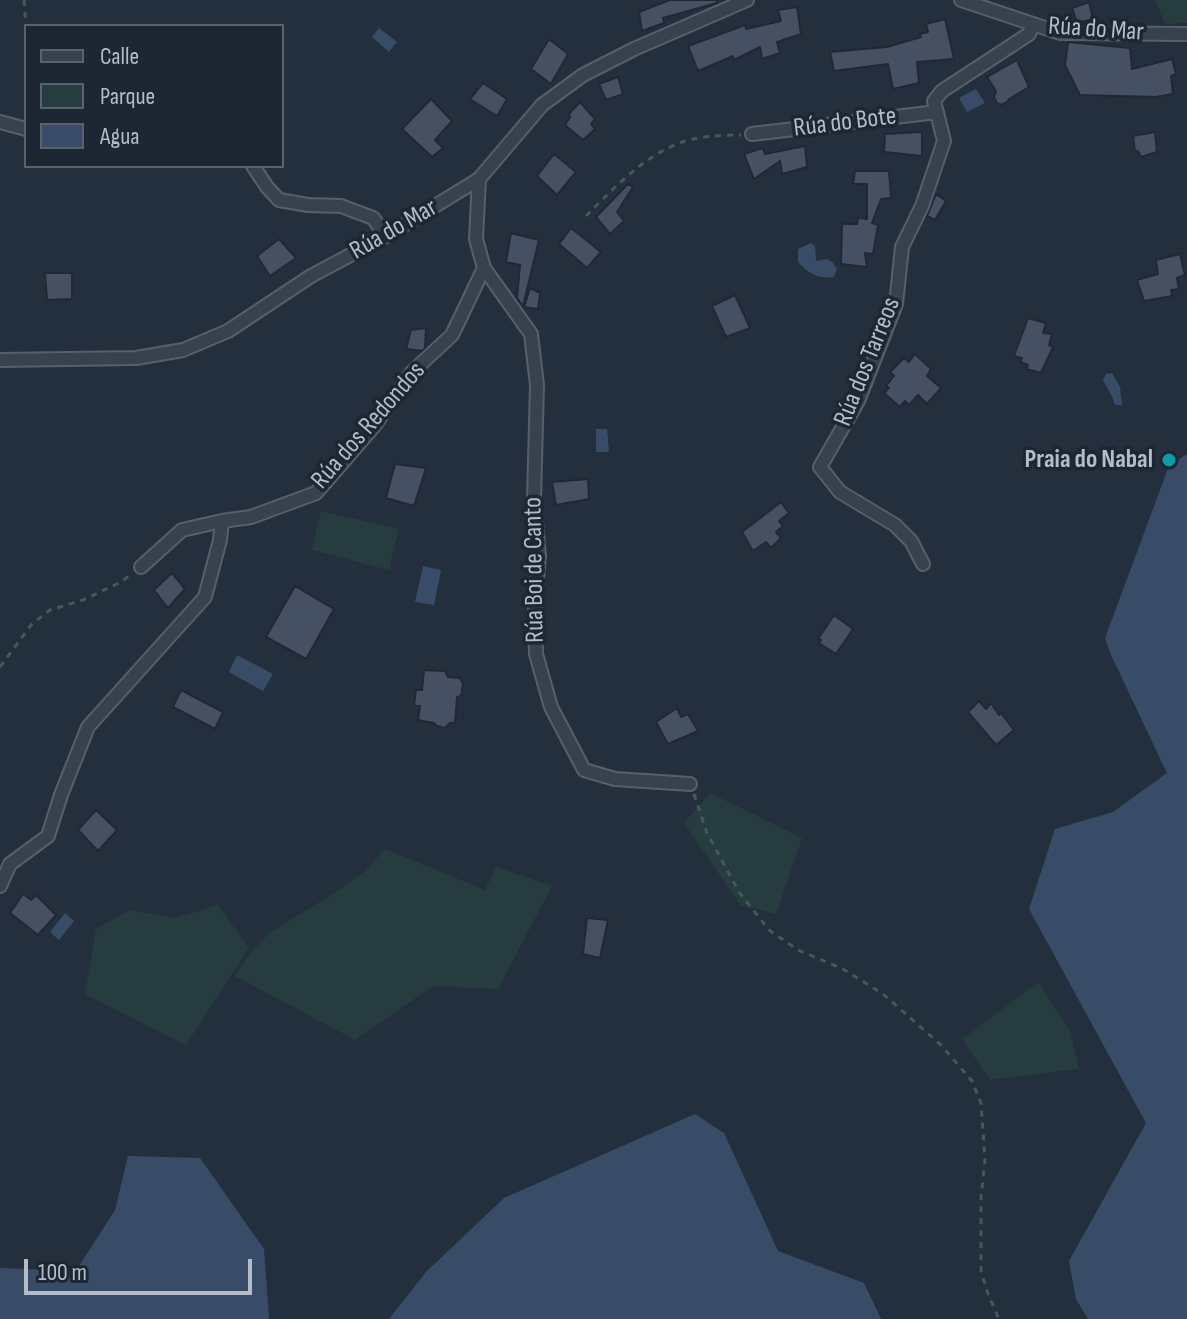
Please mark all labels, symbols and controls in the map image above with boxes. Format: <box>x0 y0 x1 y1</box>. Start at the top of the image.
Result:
street label: Rúa do Mar <box>1047 11 1145 49</box>
legend <box>24 24 284 168</box>
text: Calle <box>100 42 139 71</box>
text: Parque <box>100 82 155 111</box>
street label: Rúa do Bote <box>792 101 898 145</box>
text: Agua <box>100 122 139 151</box>
street label: Rúa do Mar <box>345 193 443 267</box>
street label: Rúa dos Tarreos <box>828 293 908 431</box>
street label: Rúa dos Redondos <box>305 356 433 496</box>
place label: Praia do Nabal <box>1025 444 1153 476</box>
marker: Praia do Nabal <box>1160 451 1178 469</box>
street label: Rúa Boi de Canto <box>518 497 552 643</box>
scale bar <box>28 1243 256 1293</box>
text: 100 m <box>38 1258 87 1287</box>

